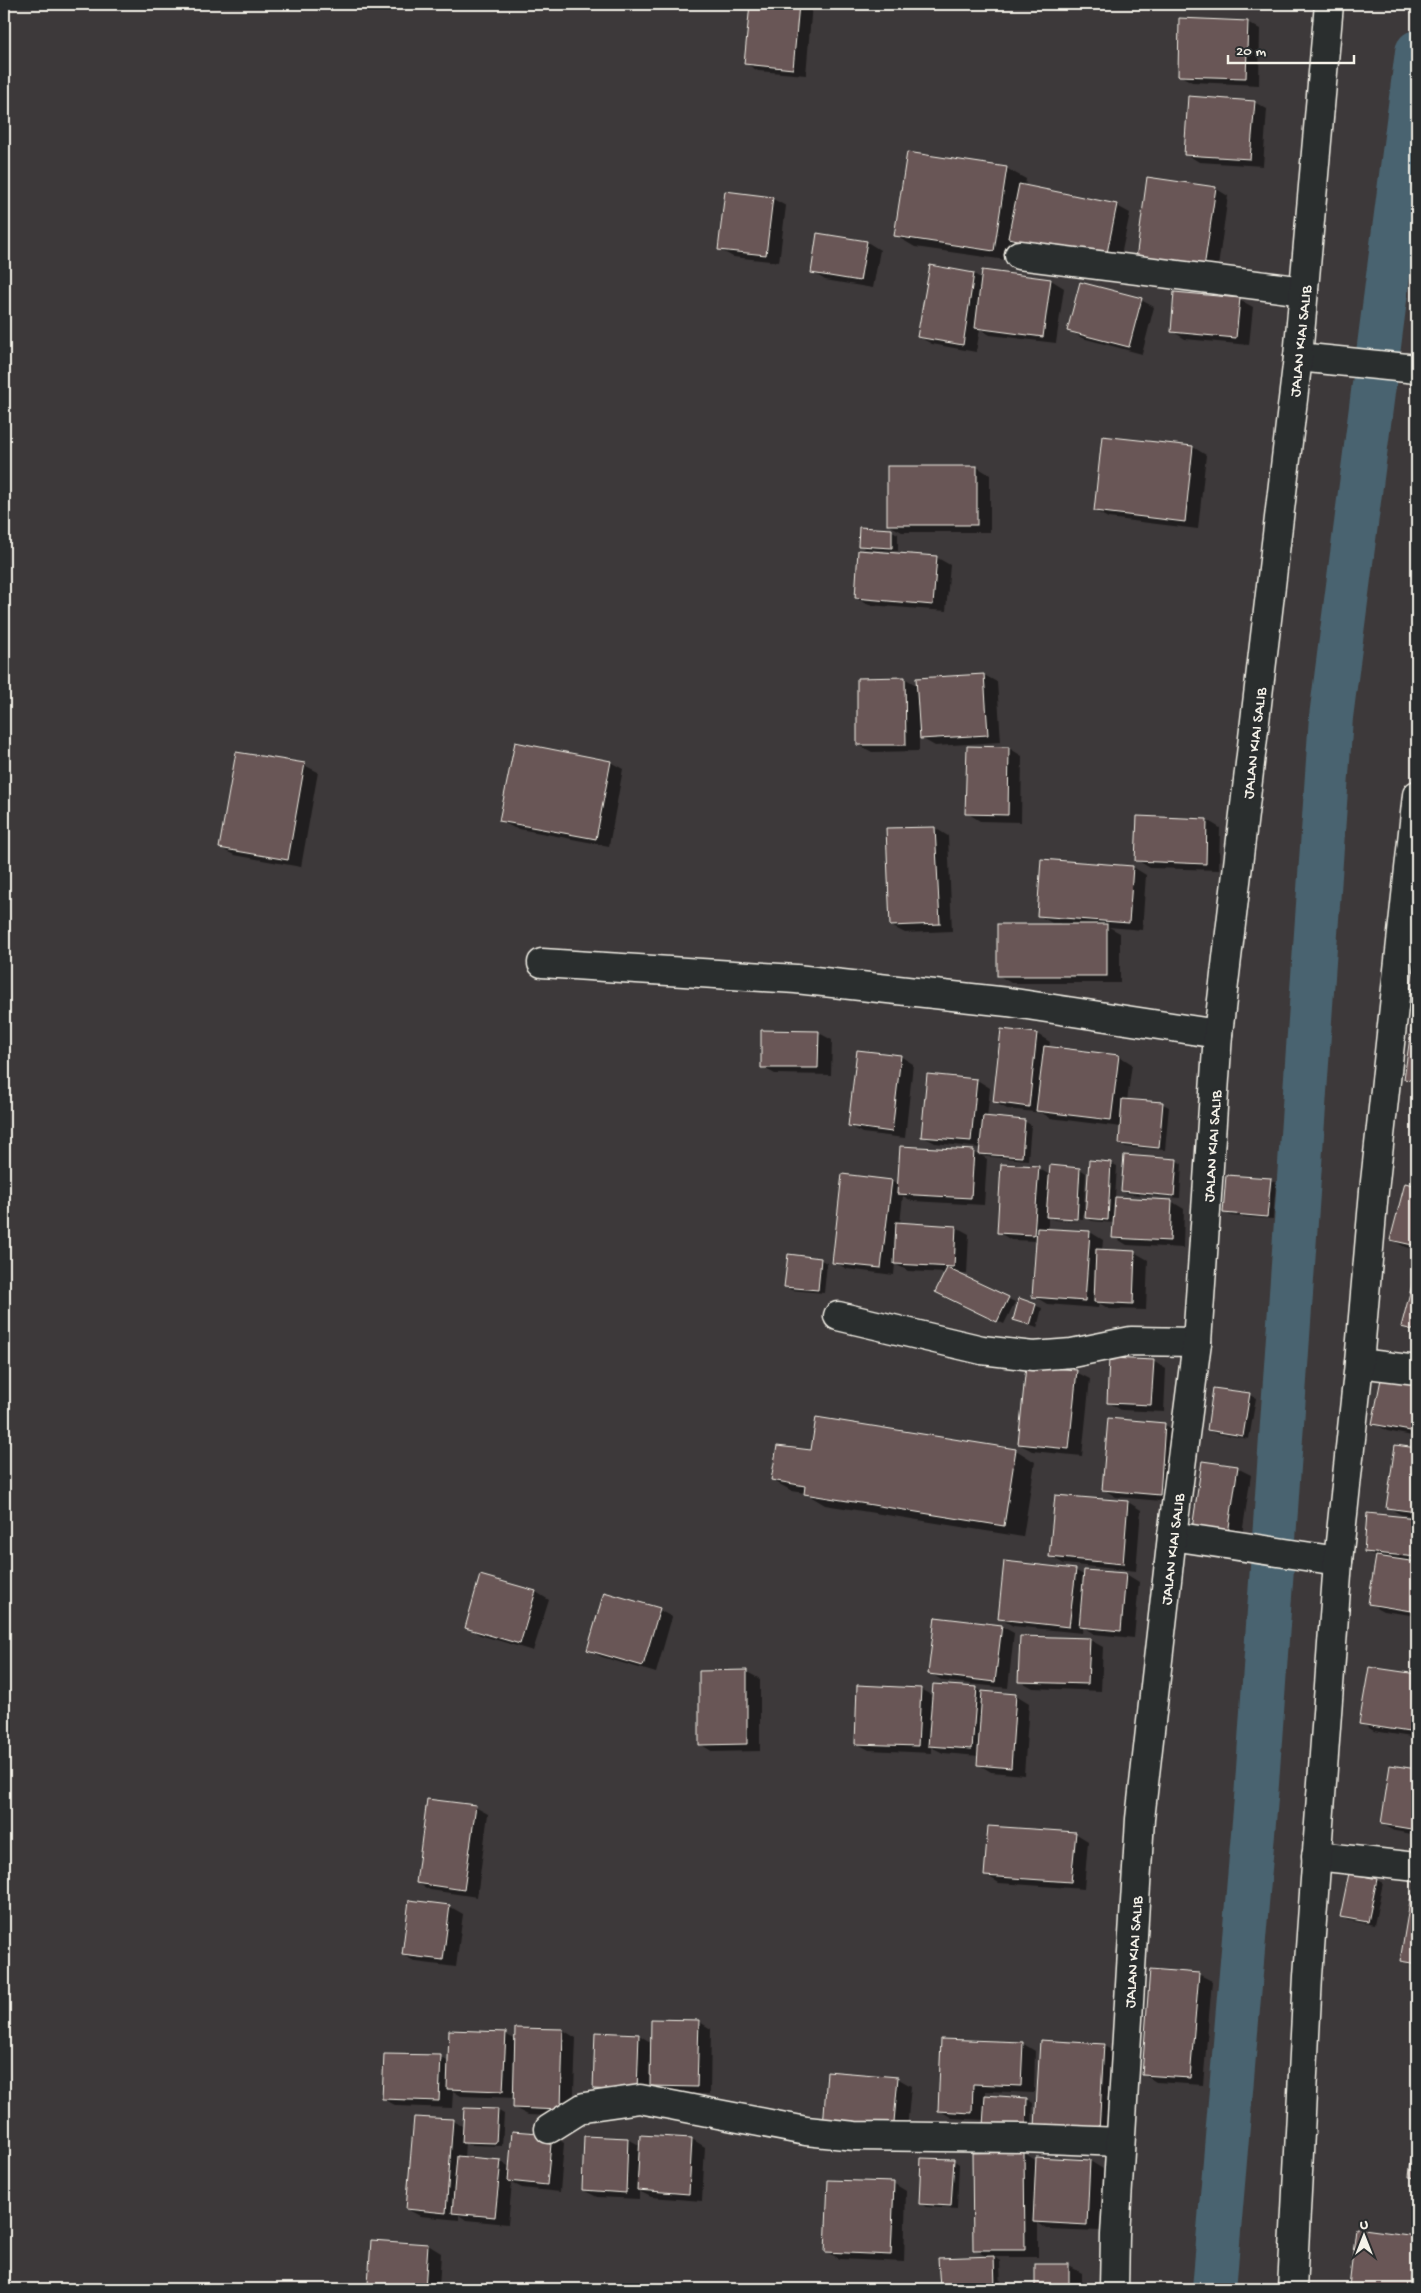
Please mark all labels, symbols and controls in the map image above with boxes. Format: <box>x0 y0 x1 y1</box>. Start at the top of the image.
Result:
scale bar <box>1228 32 1355 64</box>
text: 20 m <box>1236 43 1266 61</box>
street label: JALAN KIAI SALIB <box>1287 284 1318 398</box>
street label: JALAN KIAI SALIB <box>1240 686 1273 800</box>
street label: JALAN KIAI SALIB <box>1201 1089 1228 1203</box>
street label: JALAN KIAI SALIB <box>1158 1492 1191 1606</box>
street label: JALAN KIAI SALIB <box>1122 1895 1149 2009</box>
north arrow <box>1338 2210 1388 2260</box>
text: U <box>1360 2217 1368 2234</box>

